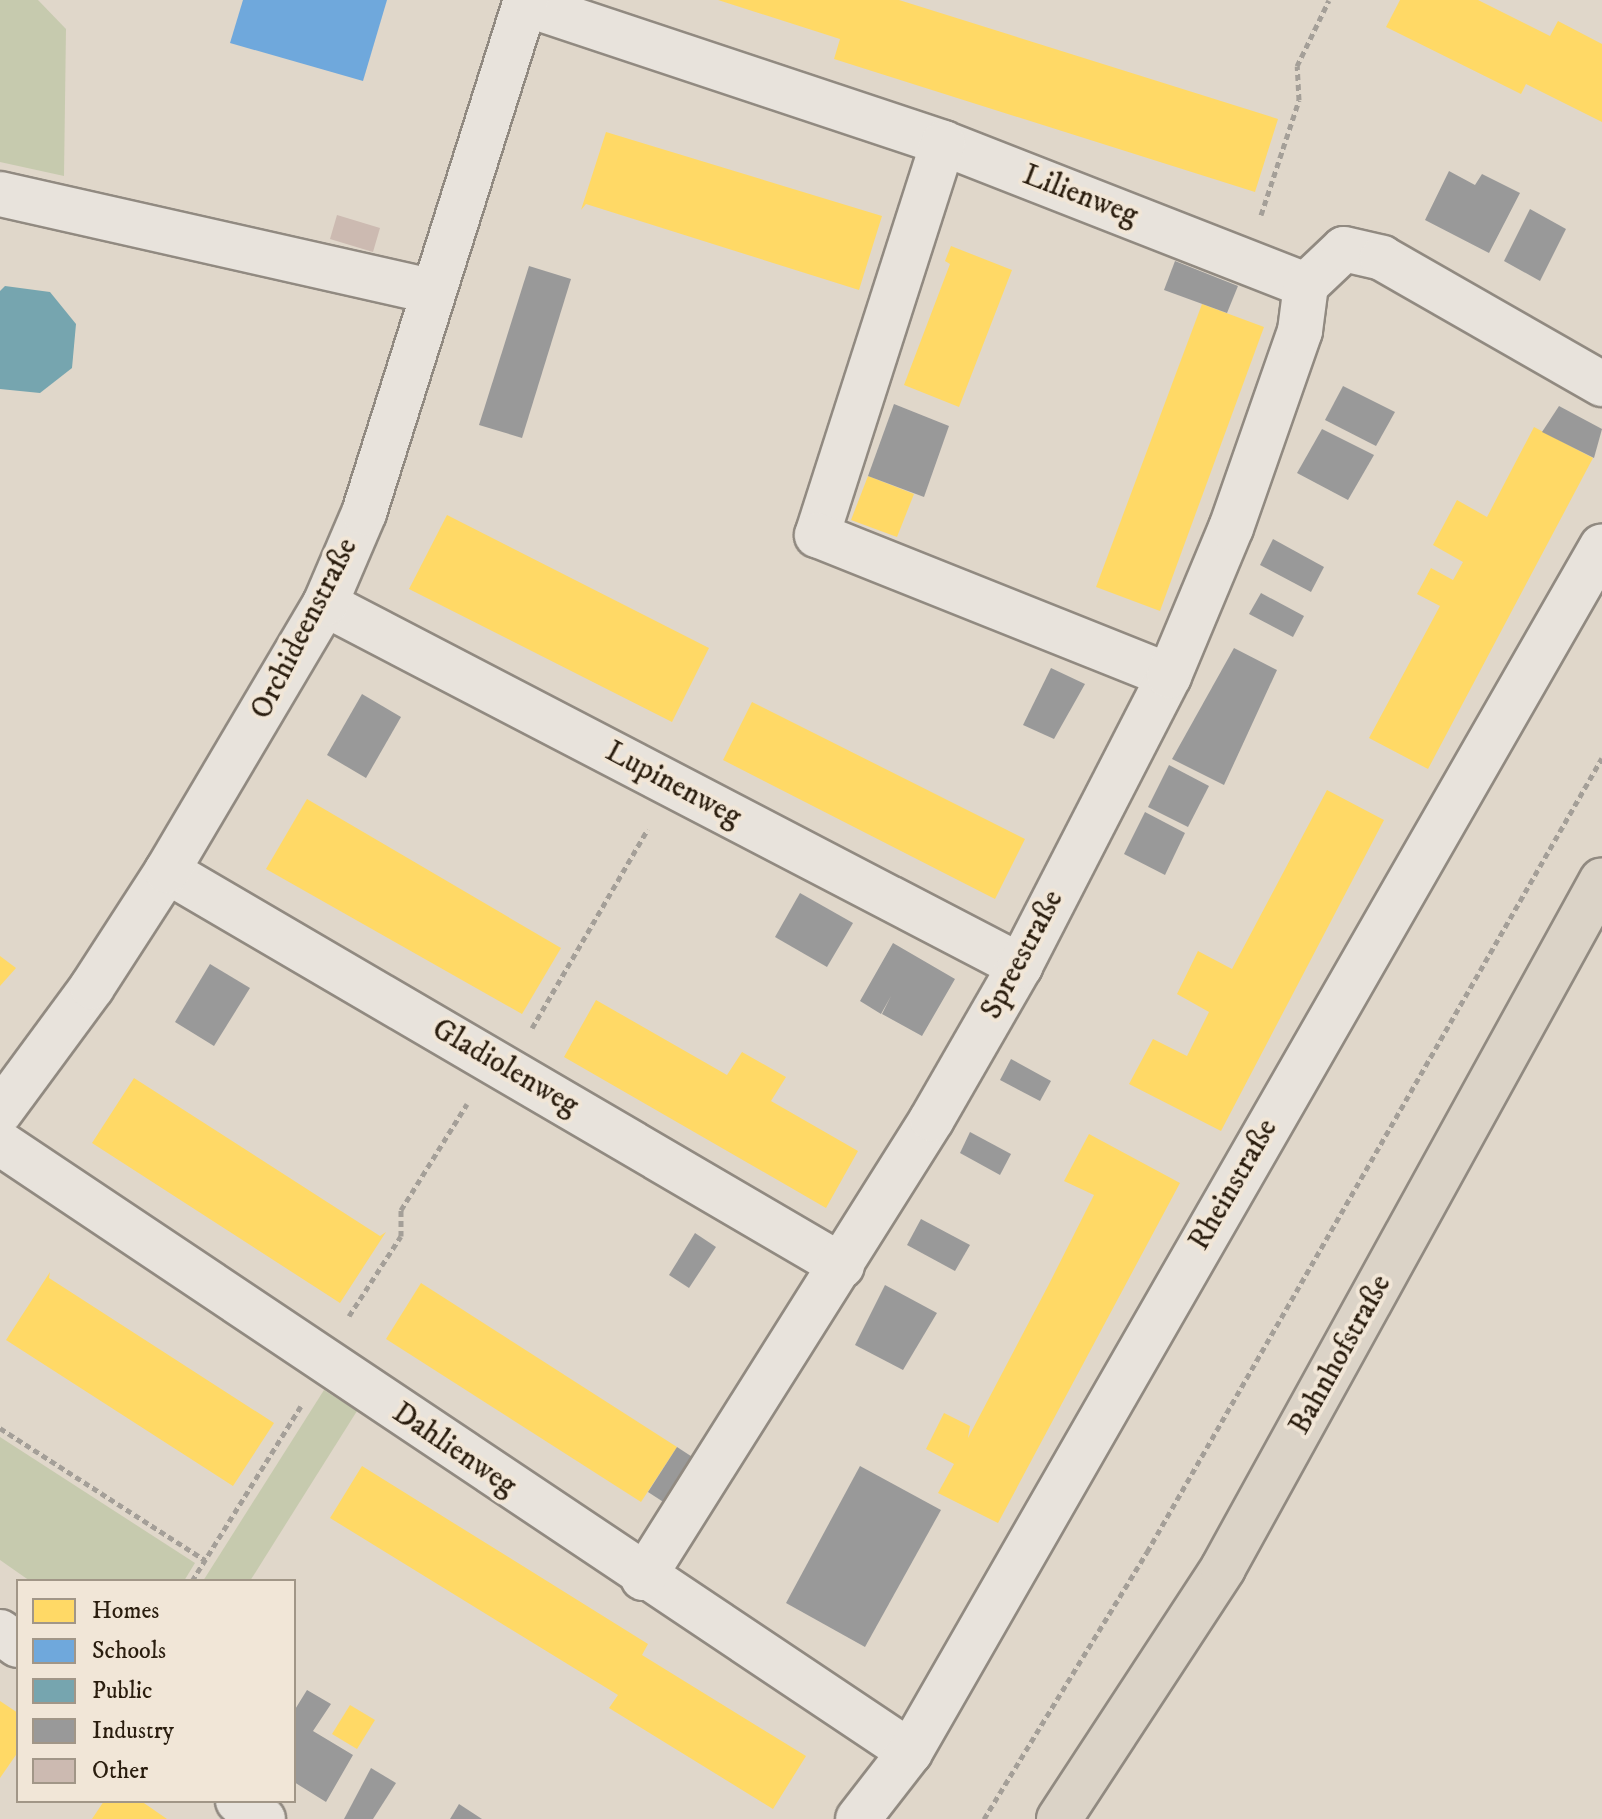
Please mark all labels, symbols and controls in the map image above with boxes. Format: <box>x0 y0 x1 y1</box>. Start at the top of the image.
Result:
street label: Lilienweg <box>1017 158 1143 234</box>
street label: Orchideenstraße <box>244 532 366 726</box>
street label: Lupinenweg <box>599 734 747 836</box>
street label: Spreestraße <box>974 884 1072 1026</box>
street label: Gladiolenweg <box>425 1012 585 1124</box>
street label: Rheinstraße <box>1182 1113 1286 1257</box>
street label: Bahnhofstraße <box>1282 1269 1400 1441</box>
street label: Dahlienweg <box>385 1395 523 1505</box>
legend <box>16 1579 296 1803</box>
text: Homes <box>92 1596 159 1626</box>
text: Schools <box>92 1636 166 1666</box>
text: Public <box>92 1676 152 1706</box>
text: Industry <box>92 1716 174 1746</box>
text: Other <box>92 1756 148 1786</box>

